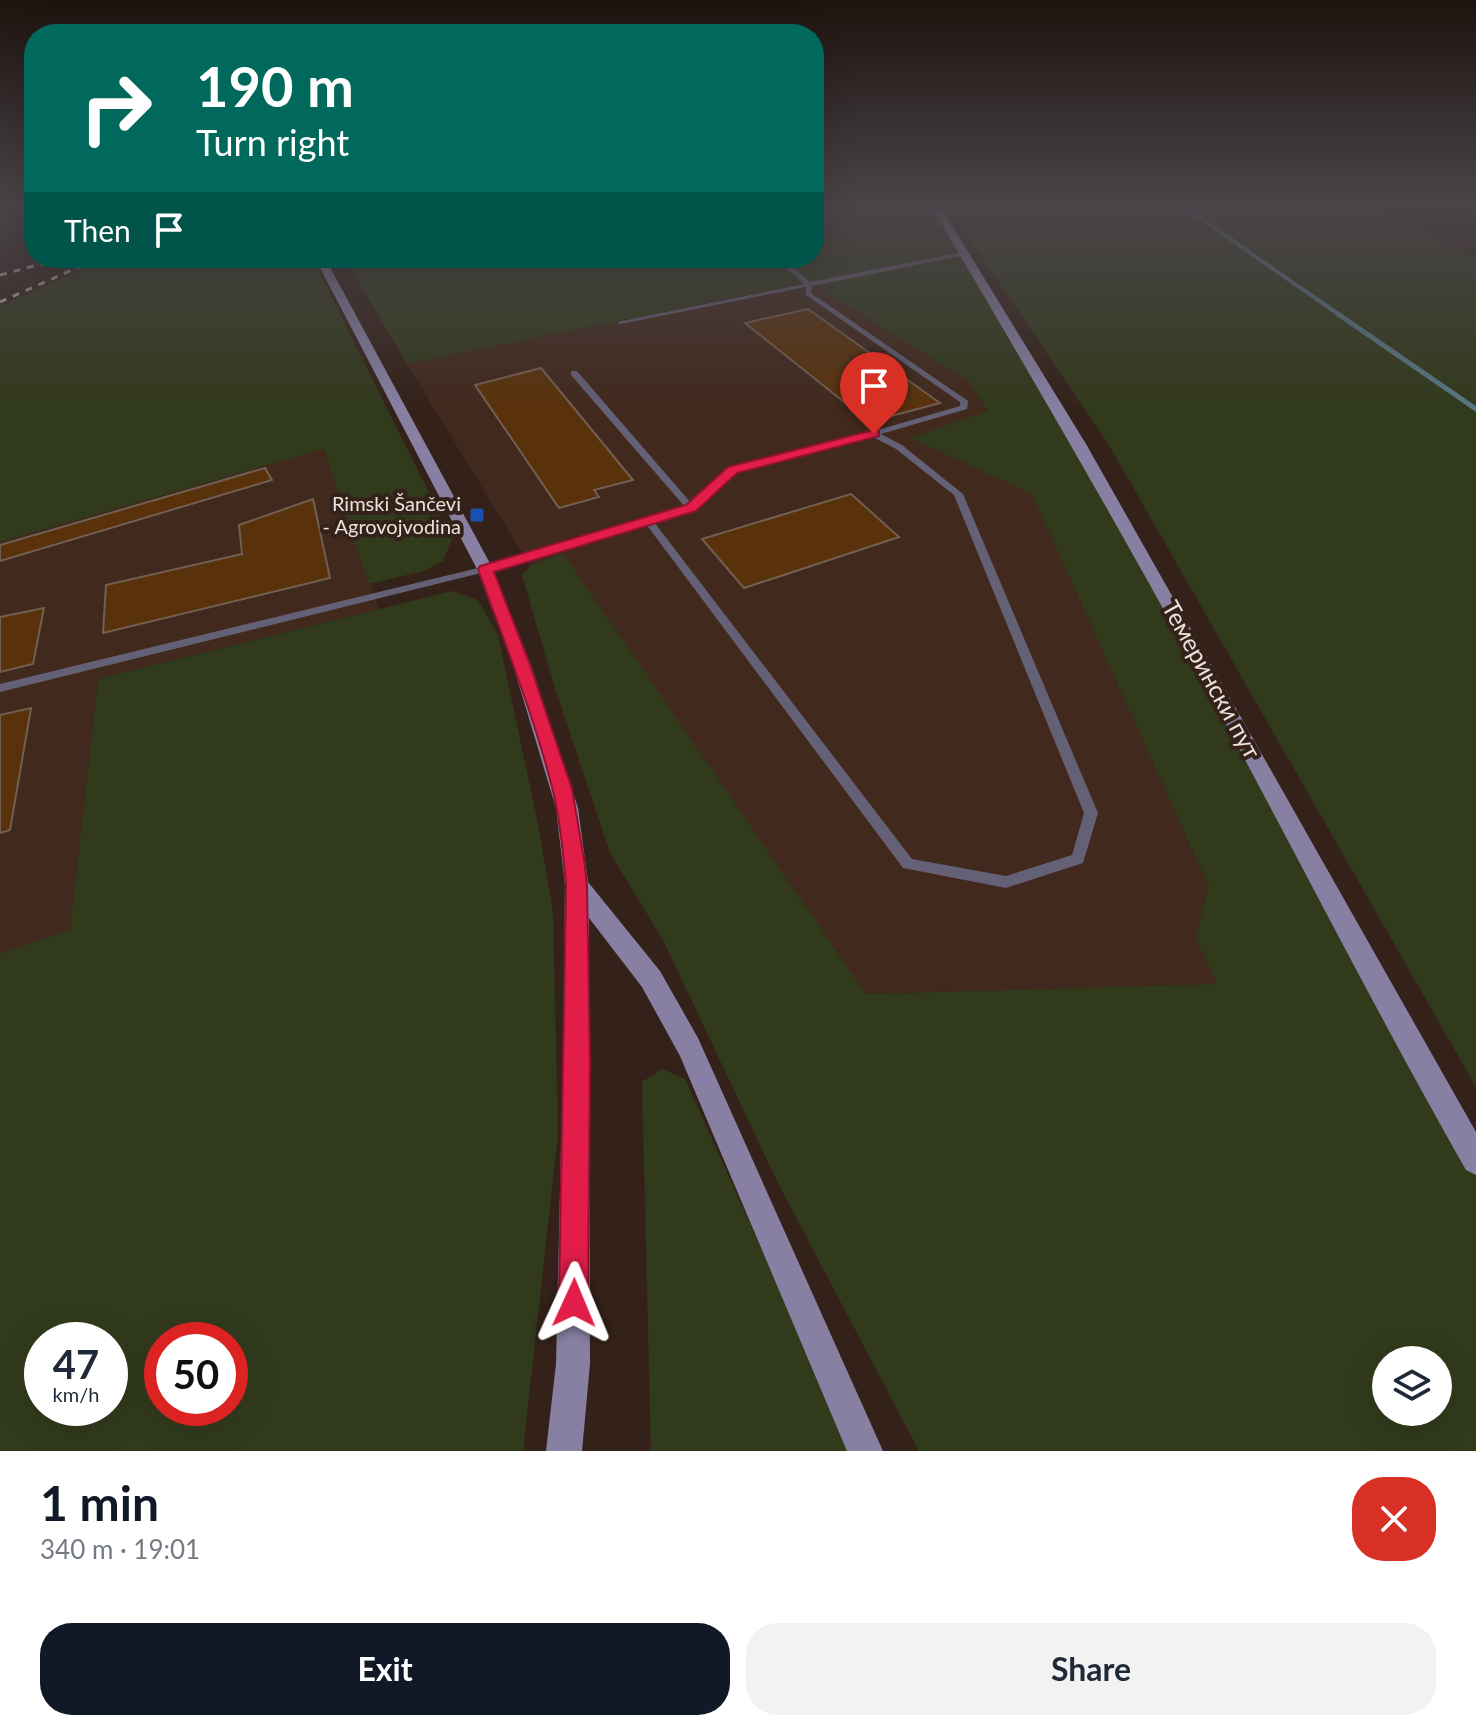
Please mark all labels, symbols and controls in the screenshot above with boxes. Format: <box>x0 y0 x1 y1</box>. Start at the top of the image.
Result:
text: 190 m <box>196 52 354 119</box>
icon: right <box>64 56 168 160</box>
text: Turn right <box>196 120 349 164</box>
icon: arrive <box>147 208 191 252</box>
text: Then <box>64 212 131 248</box>
pin <box>840 352 908 434</box>
icon: arrive <box>852 364 896 408</box>
place label: Rimski Šančevi - Agrovojvodina <box>323 491 461 538</box>
marker: Rimski Šančevi - Agrovojvodina <box>468 506 486 524</box>
street label: Темерински пут <box>1157 595 1268 763</box>
position arrow <box>532 1261 616 1345</box>
speed limit sign: 50 <box>144 1322 248 1426</box>
text: 47 <box>53 1340 99 1388</box>
map controls <box>1372 1346 1452 1426</box>
button: layers <box>1372 1346 1452 1426</box>
text: km/h <box>53 1382 99 1406</box>
text: 1 min <box>40 1474 159 1531</box>
button: close <box>1352 1477 1436 1561</box>
text: 340 m · 19:01 <box>40 1533 200 1565</box>
button: Exit <box>40 1623 730 1715</box>
button: Share <box>746 1623 1436 1715</box>

